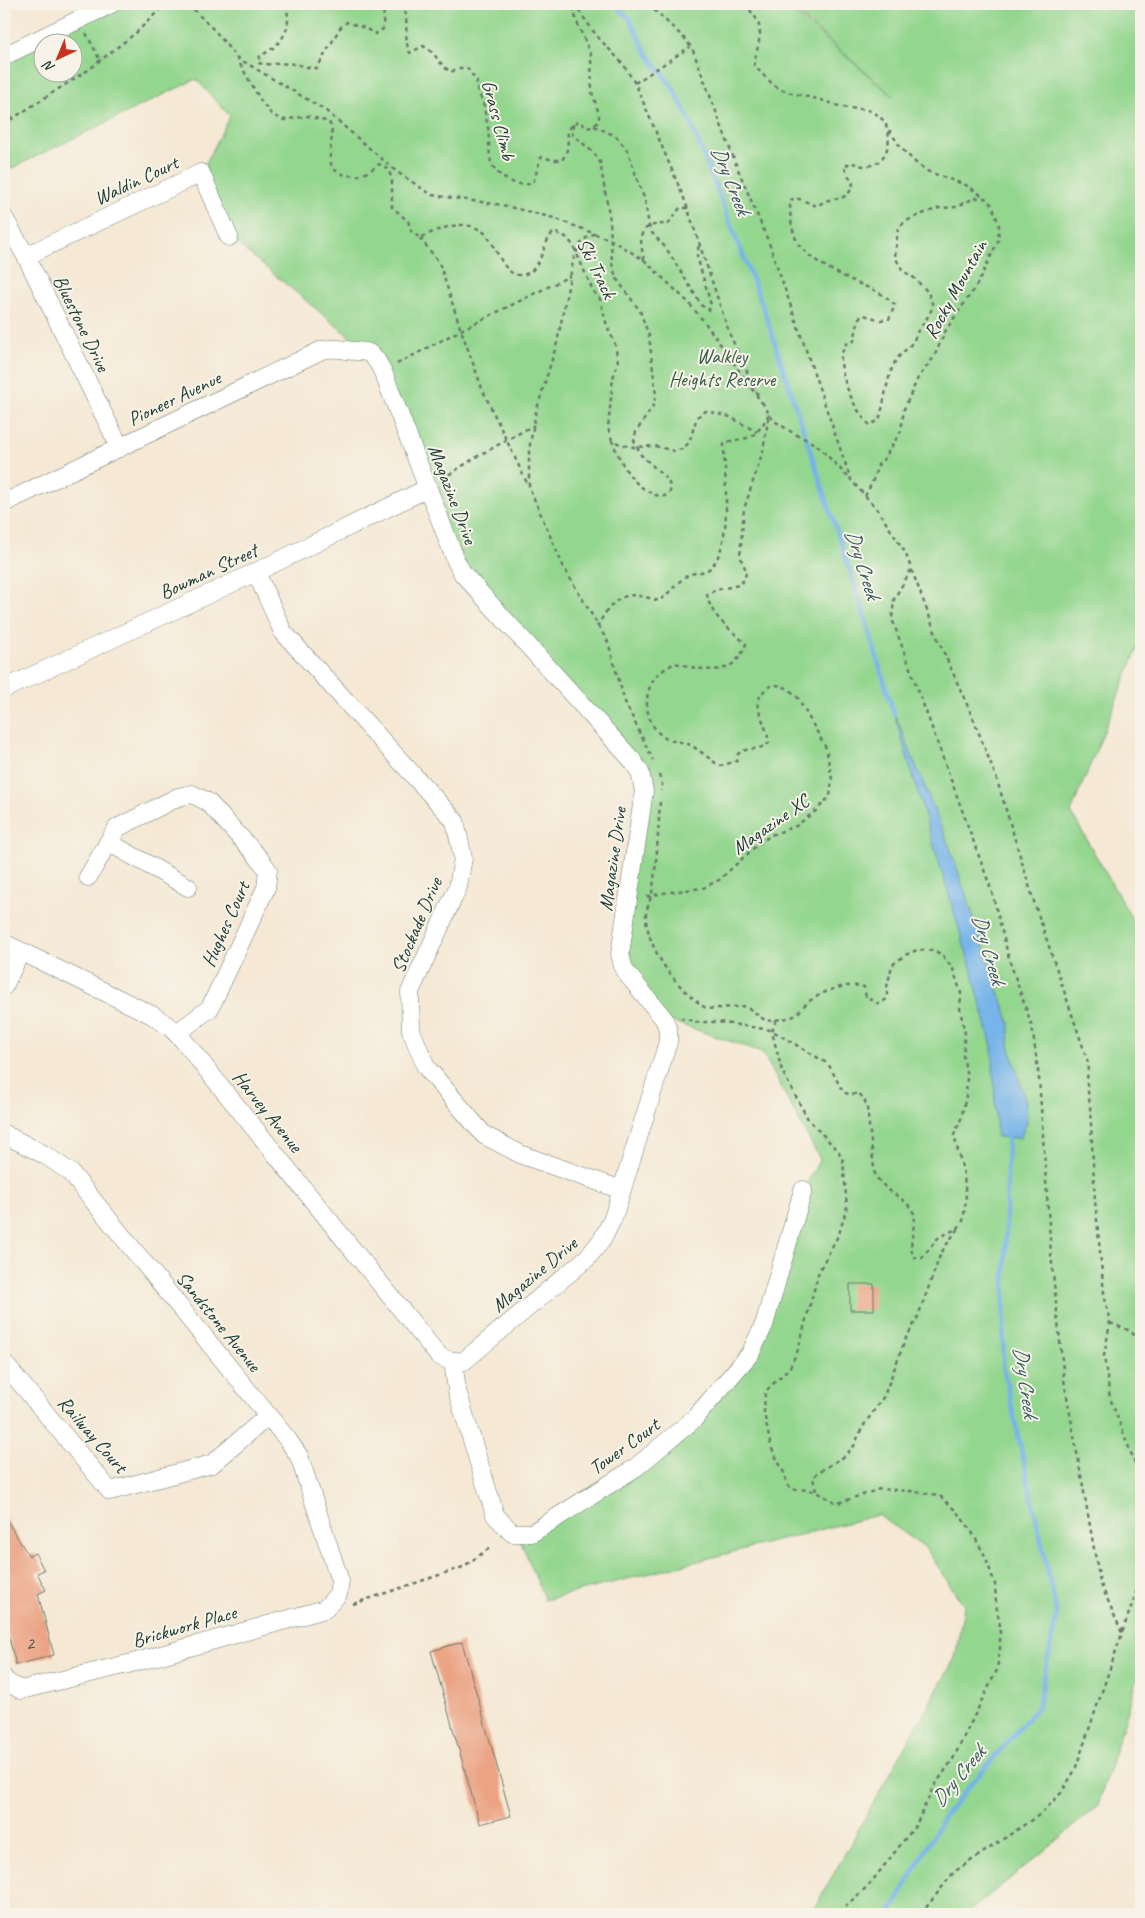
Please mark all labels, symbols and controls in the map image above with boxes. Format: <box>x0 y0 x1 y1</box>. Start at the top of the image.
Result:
north arrow <box>32 32 82 82</box>
text: N <box>39 56 58 76</box>
street label: Grass Climb <box>476 77 522 164</box>
water label: Dry Creek <box>706 142 758 221</box>
street label: Waldin Court <box>90 149 184 211</box>
street label: Ski Track <box>571 234 623 304</box>
street label: Rocky Mountain <box>918 234 993 343</box>
street label: Bluestone Drive <box>47 271 116 377</box>
park label: Walkley Heights Reserve <box>669 344 777 392</box>
street label: Pioneer Avenue <box>124 365 226 432</box>
street label: Magazine Drive <box>422 441 483 549</box>
water label: Dry Creek <box>840 526 887 605</box>
street label: Bowman Street <box>155 536 264 605</box>
street label: Magazine XC <box>727 787 816 860</box>
street label: Magazine Drive <box>593 804 632 913</box>
street label: Stockade Drive <box>385 872 448 977</box>
street label: Hughes Court <box>196 876 256 971</box>
water label: Dry Creek <box>967 911 1012 990</box>
street label: Harvey Avenue <box>227 1065 309 1158</box>
street label: Magazine Drive <box>486 1230 584 1318</box>
street label: Sandstone Avenue <box>170 1266 268 1378</box>
water label: Dry Creek <box>1008 1345 1044 1422</box>
street label: Railway Court <box>52 1391 135 1480</box>
street label: Tower Court <box>584 1411 666 1480</box>
street label: Brickwork Place <box>129 1599 240 1653</box>
house number: 2 <box>26 1632 36 1654</box>
water label: Dry Creek <box>925 1738 993 1812</box>

